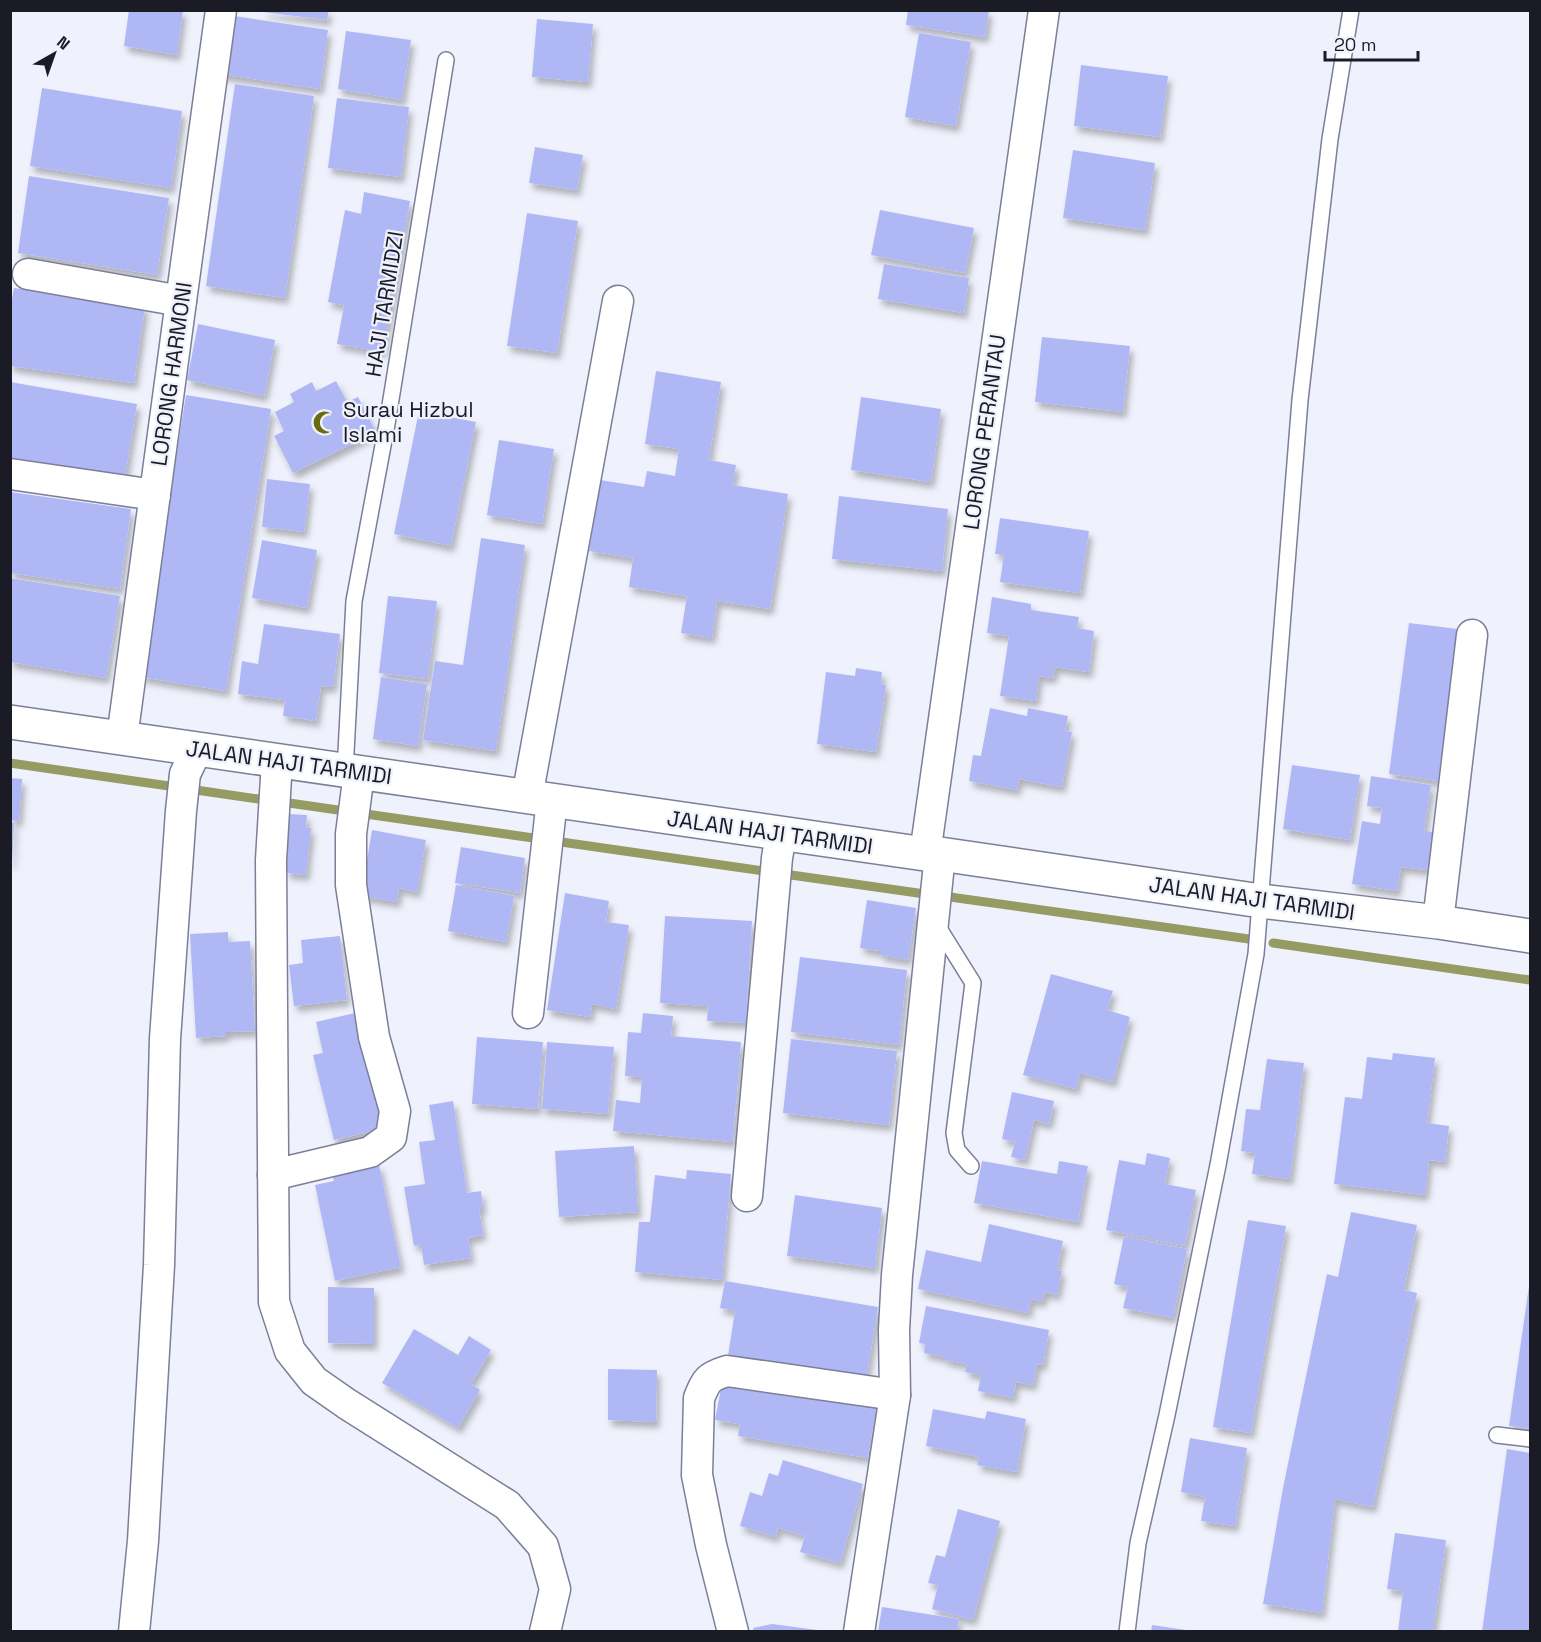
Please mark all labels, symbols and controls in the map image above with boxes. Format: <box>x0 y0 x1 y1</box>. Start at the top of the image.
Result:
north arrow <box>24 24 84 84</box>
scale bar <box>1325 24 1418 62</box>
text: N <box>52 31 74 54</box>
text: 20 m <box>1334 33 1377 56</box>
street label: HAJI TARMIDZI <box>359 229 409 379</box>
street label: LORONG HARMONI <box>144 280 198 468</box>
street label: LORONG PERANTAU <box>956 332 1012 532</box>
place label: Surau Hizbul Islami <box>343 395 474 448</box>
mosque icon: Surau Hizbul Islami <box>312 409 338 435</box>
street label: JALAN HAJI TARMIDI <box>184 734 394 790</box>
street label: JALAN HAJI TARMIDI <box>665 804 875 860</box>
street label: JALAN HAJI TARMIDI <box>1147 870 1357 926</box>

